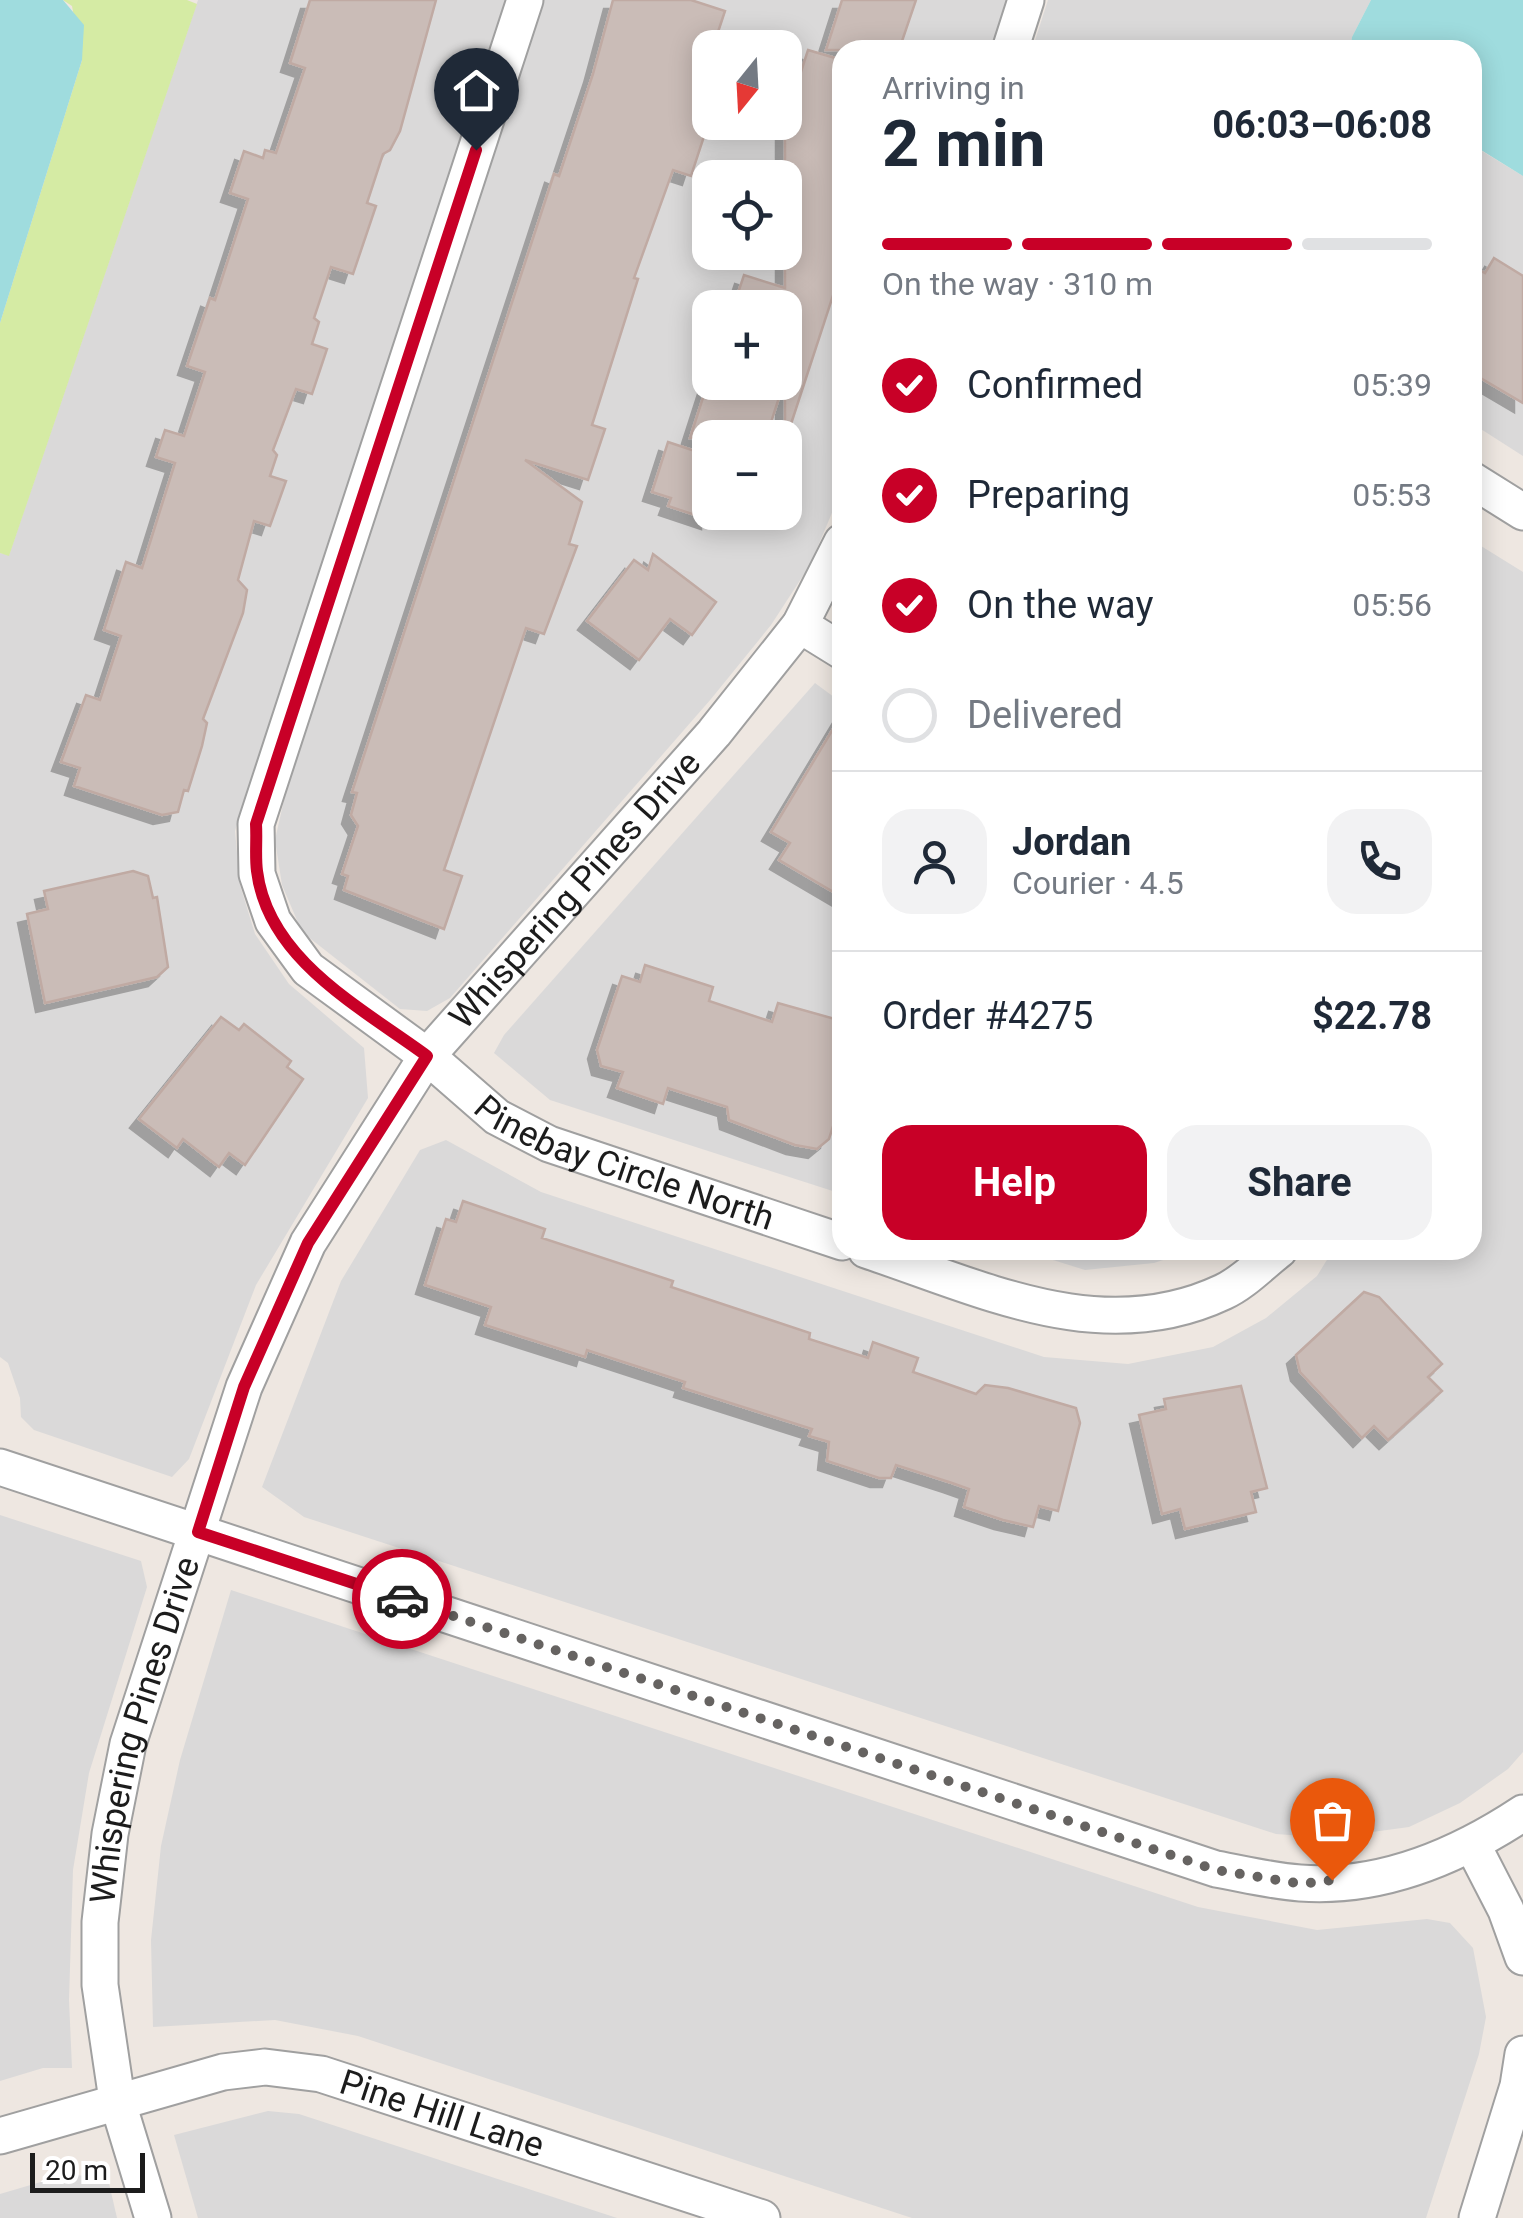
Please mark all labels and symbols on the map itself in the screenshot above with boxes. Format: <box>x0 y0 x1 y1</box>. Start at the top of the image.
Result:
north arrow <box>692 30 802 140</box>
pin <box>434 48 519 151</box>
street label: Whispering Pines Drive <box>441 743 709 1037</box>
street label: Pinebay Circle North <box>466 1087 779 1239</box>
courier <box>352 1549 452 1649</box>
street label: Whispering Pines Drive <box>82 1552 208 1906</box>
pin <box>1290 1778 1375 1881</box>
street label: Pine Hill Lane <box>335 2062 549 2166</box>
scale bar <box>30 2148 145 2192</box>

